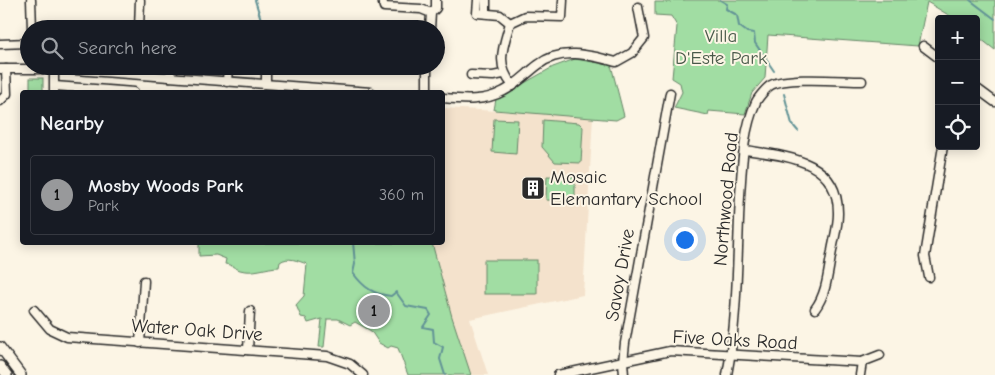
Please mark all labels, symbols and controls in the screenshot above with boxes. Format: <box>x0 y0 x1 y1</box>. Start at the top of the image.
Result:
map controls <box>935 15 980 150</box>
button: + <box>935 15 980 60</box>
search box <box>20 20 445 75</box>
park label: Villa D'Este Park <box>675 25 768 69</box>
icon: search <box>38 34 66 62</box>
text: Search here <box>78 37 177 59</box>
button: − <box>935 60 980 105</box>
button: locate <box>935 105 980 150</box>
text: Nearby <box>40 111 104 135</box>
street label: Northwood Road <box>709 131 743 267</box>
place label: Mosaic Elemantary School <box>550 166 702 210</box>
text: Mosby Woods Park <box>88 175 243 197</box>
building icon: Mosaic Elemantary School <box>520 175 546 201</box>
text: 1 <box>54 186 60 204</box>
text: 360 m <box>379 186 424 204</box>
text: Park <box>88 197 119 215</box>
street label: Savoy Drive <box>601 227 639 323</box>
your location <box>672 227 698 253</box>
pin: 1 <box>358 292 390 330</box>
street label: Water Oak Drive <box>131 314 263 346</box>
street label: Five Oaks Road <box>672 326 798 354</box>

